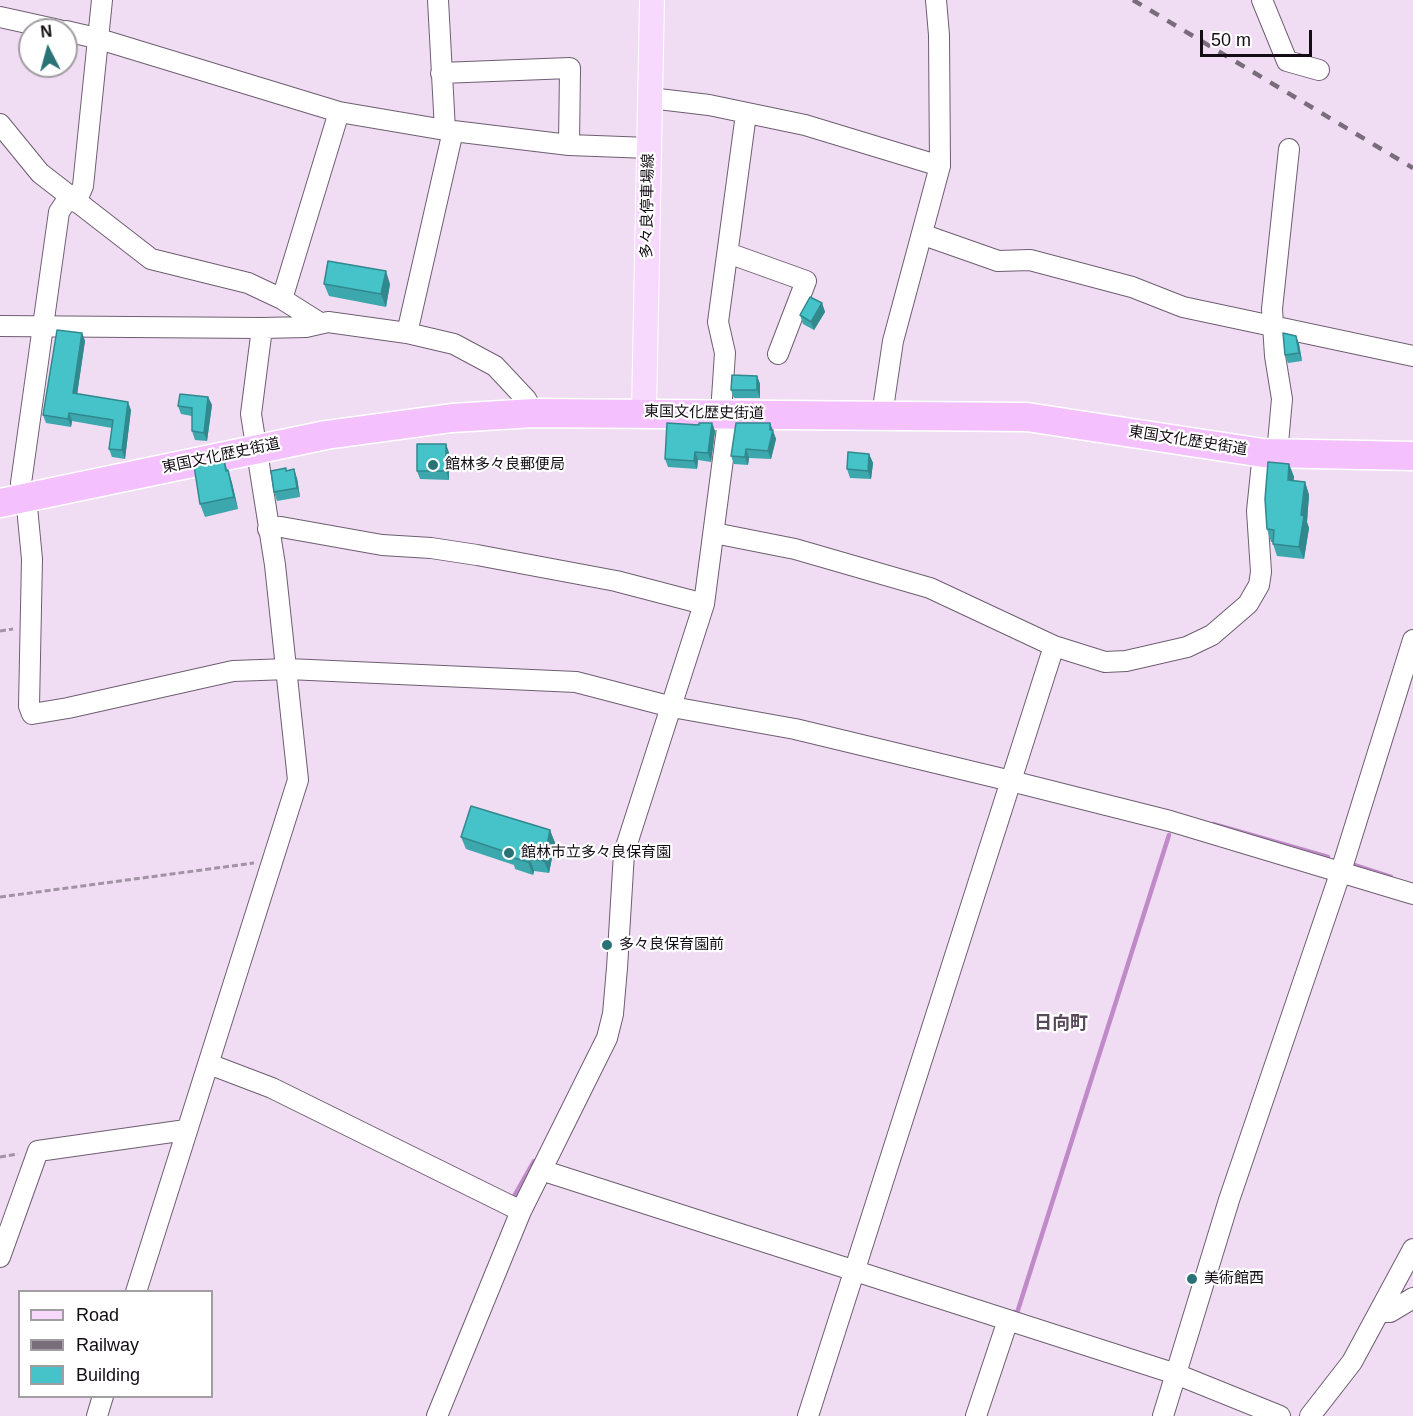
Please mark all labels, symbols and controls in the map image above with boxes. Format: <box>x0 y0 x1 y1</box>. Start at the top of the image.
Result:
north arrow <box>18 18 78 78</box>
scale bar <box>1203 18 1316 56</box>
text: N <box>40 23 53 41</box>
text: 50 m <box>1211 30 1251 50</box>
street label: 多々良停車場線 <box>638 153 658 259</box>
street label: 東国文化歴史街道 <box>644 403 764 423</box>
street label: 東国文化歴史街道 <box>1127 423 1249 459</box>
street label: 東国文化歴史街道 <box>160 435 282 477</box>
place label: 館林多々良郵便局 <box>445 456 565 474</box>
marker: 館林多々良郵便局 <box>426 458 440 472</box>
place label: 館林市立多々良保育園 <box>521 844 671 862</box>
marker: 館林市立多々良保育園 <box>502 846 516 860</box>
place label: 多々良保育園前 <box>619 936 724 954</box>
marker: 多々良保育園前 <box>600 938 614 952</box>
district label: 日向町 <box>1034 1013 1088 1035</box>
place label: 美術館西 <box>1204 1270 1264 1288</box>
marker: 美術館西 <box>1185 1272 1199 1286</box>
legend <box>18 1290 213 1398</box>
text: Road <box>76 1305 119 1325</box>
text: Railway <box>76 1335 139 1355</box>
text: Building <box>76 1365 140 1385</box>

